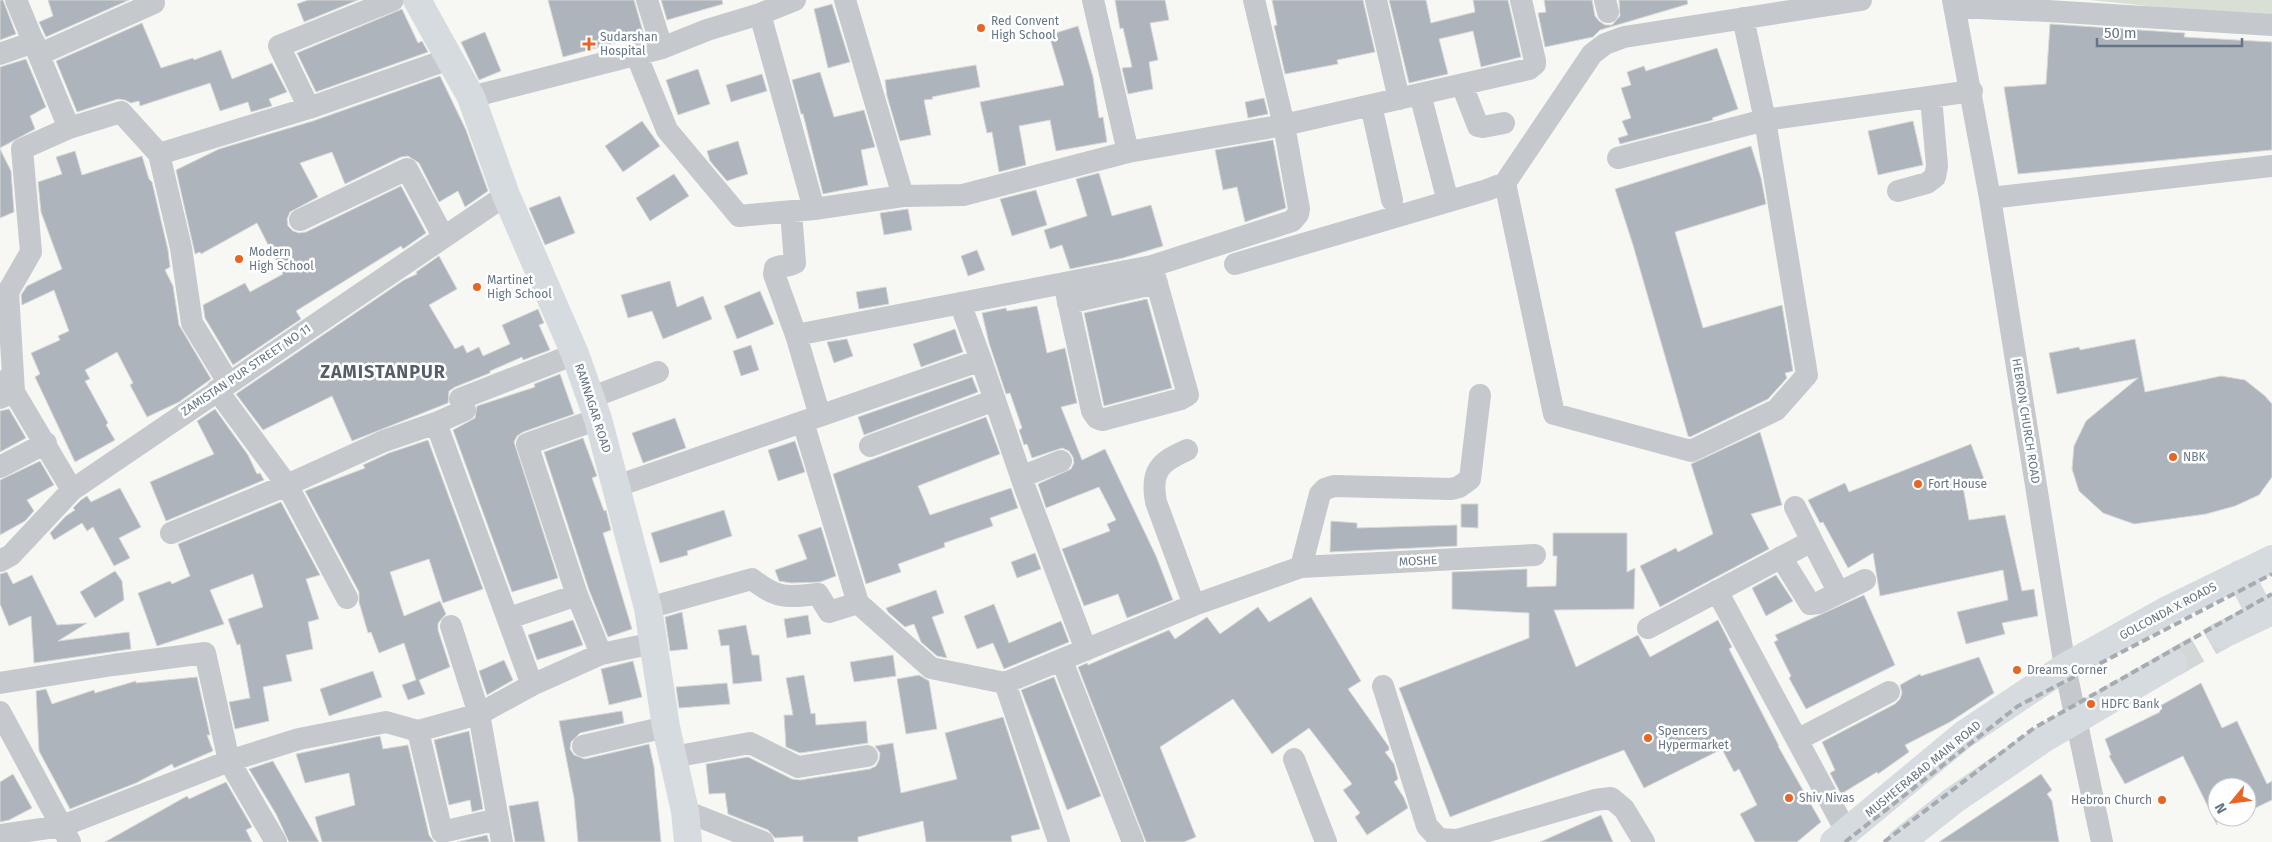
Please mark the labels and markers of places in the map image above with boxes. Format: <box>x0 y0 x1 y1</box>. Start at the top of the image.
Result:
place label: Red Convent High School <box>991 14 1060 42</box>
marker: Red Convent High School <box>975 22 987 34</box>
place label: Sudarshan Hospital <box>600 30 658 58</box>
marker: Sudarshan Hospital <box>582 37 596 51</box>
place label: Modern High School <box>249 245 314 273</box>
marker: Modern High School <box>233 253 245 265</box>
place label: Martinet High School <box>487 273 552 301</box>
marker: Martinet High School <box>471 281 483 293</box>
place label: NBK <box>2183 450 2206 464</box>
marker: NBK <box>2167 451 2179 463</box>
place label: Fort House <box>1928 477 1987 491</box>
marker: Fort House <box>1912 478 1924 490</box>
place label: Dreams Corner <box>2027 663 2108 677</box>
marker: Dreams Corner <box>2011 664 2023 676</box>
place label: HDFC Bank <box>2101 697 2160 711</box>
marker: HDFC Bank <box>2085 698 2097 710</box>
place label: Spencers Hypermarket <box>1658 724 1729 752</box>
marker: Spencers Hypermarket <box>1642 732 1654 744</box>
place label: Shiv Nivas <box>1799 791 1855 805</box>
marker: Shiv Nivas <box>1783 792 1795 804</box>
place label: Hebron Church <box>2071 793 2152 807</box>
marker: Hebron Church <box>2156 794 2168 806</box>

